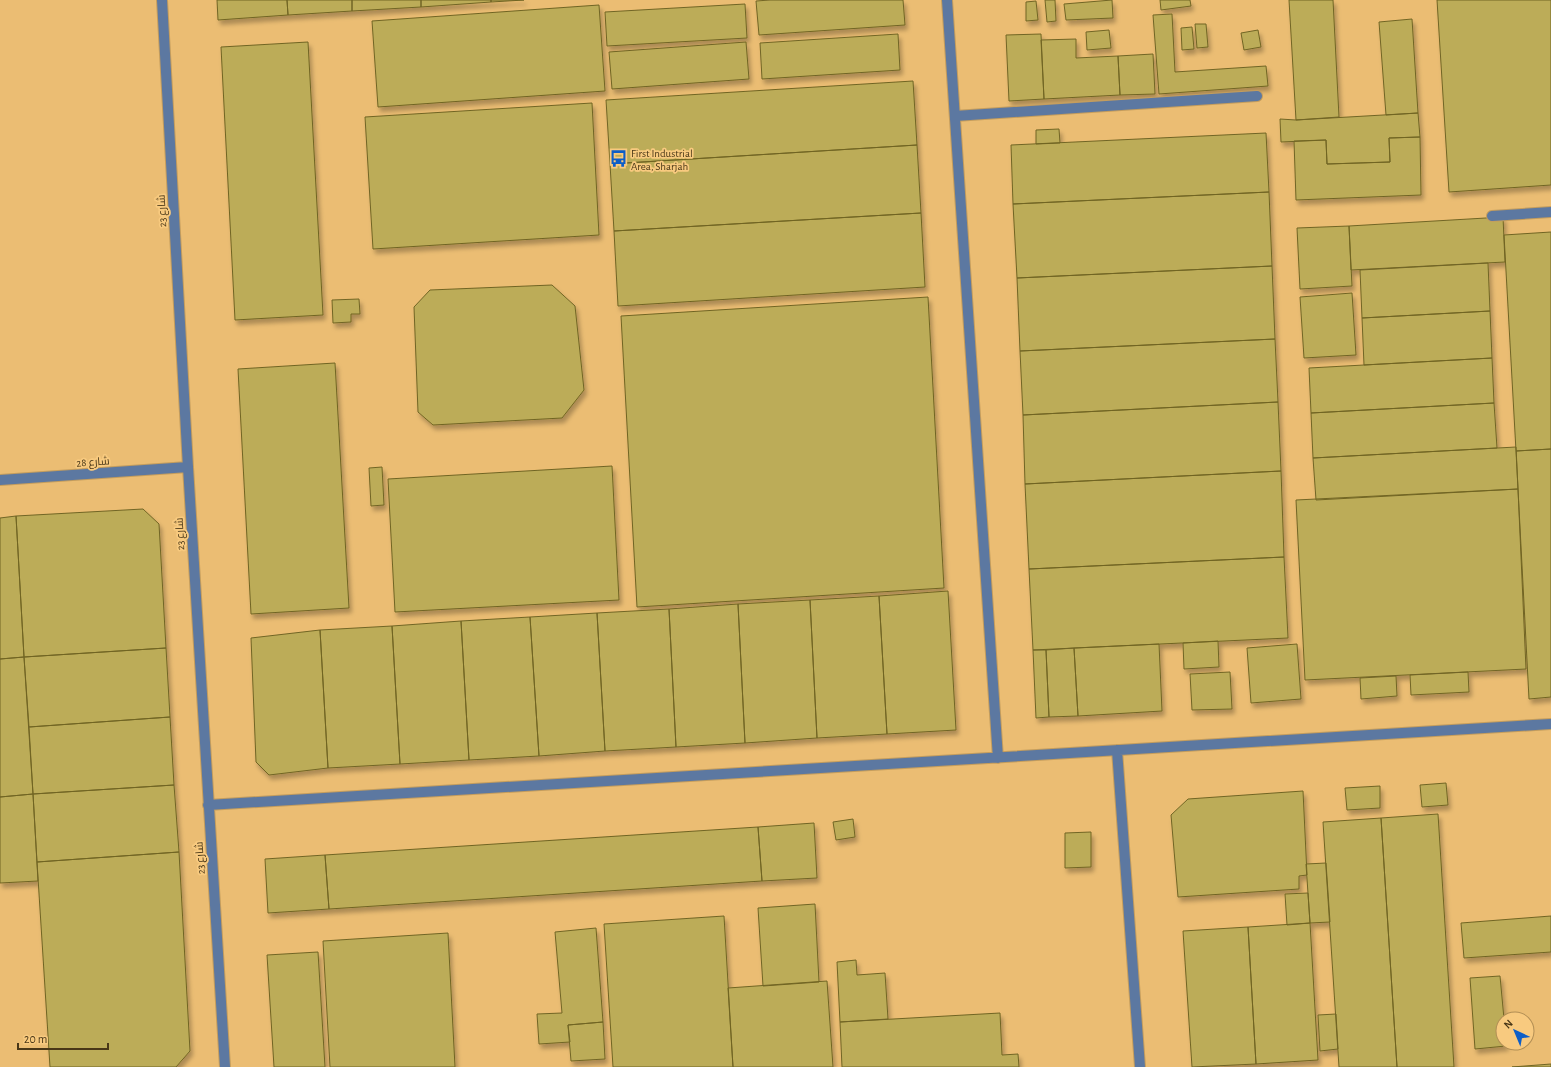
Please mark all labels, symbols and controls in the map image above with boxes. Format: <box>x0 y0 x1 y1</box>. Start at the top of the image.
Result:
place label: First Industrial Area, Sharjah <box>631 148 693 172</box>
bus stop icon: First Industrial Area, Sharjah <box>608 149 628 169</box>
street label: شارع 23 <box>156 194 170 228</box>
street label: شارع 28 <box>76 455 110 471</box>
street label: شارع 23 <box>174 517 188 551</box>
street label: شارع 23 <box>193 841 209 875</box>
north arrow <box>1495 1011 1535 1051</box>
text: N <box>1502 1018 1515 1031</box>
scale bar <box>18 1025 108 1051</box>
text: 20 m <box>24 1033 47 1045</box>

